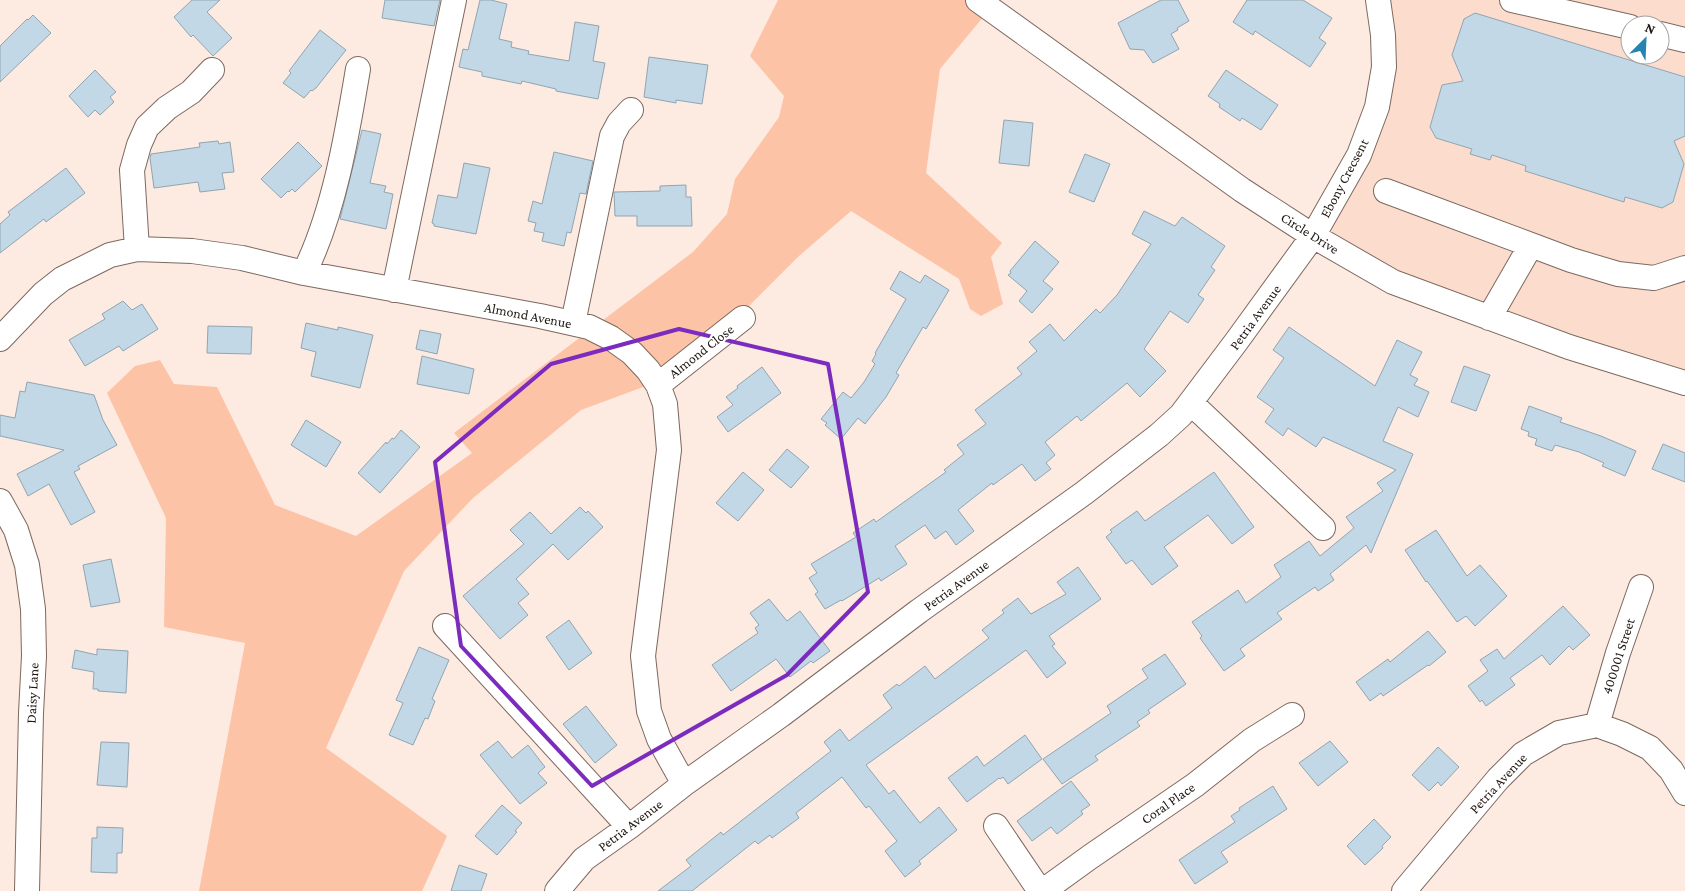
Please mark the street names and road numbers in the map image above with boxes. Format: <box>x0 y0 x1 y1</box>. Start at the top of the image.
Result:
street label: Ebony Crecsent <box>1317 136 1372 220</box>
street label: Circle Drive <box>1278 209 1342 257</box>
street label: Petria Avenue <box>1226 281 1284 353</box>
street label: Almond Avenue <box>483 299 573 331</box>
street label: Almond Close <box>665 321 737 381</box>
street label: Petria Avenue <box>920 556 992 614</box>
street label: 400001 Street <box>1598 616 1638 696</box>
street label: Daisy Lane <box>22 662 42 724</box>
street label: Petria Avenue <box>1466 750 1530 816</box>
street label: Coral Place <box>1138 779 1198 827</box>
street label: Petria Avenue <box>595 796 665 854</box>

